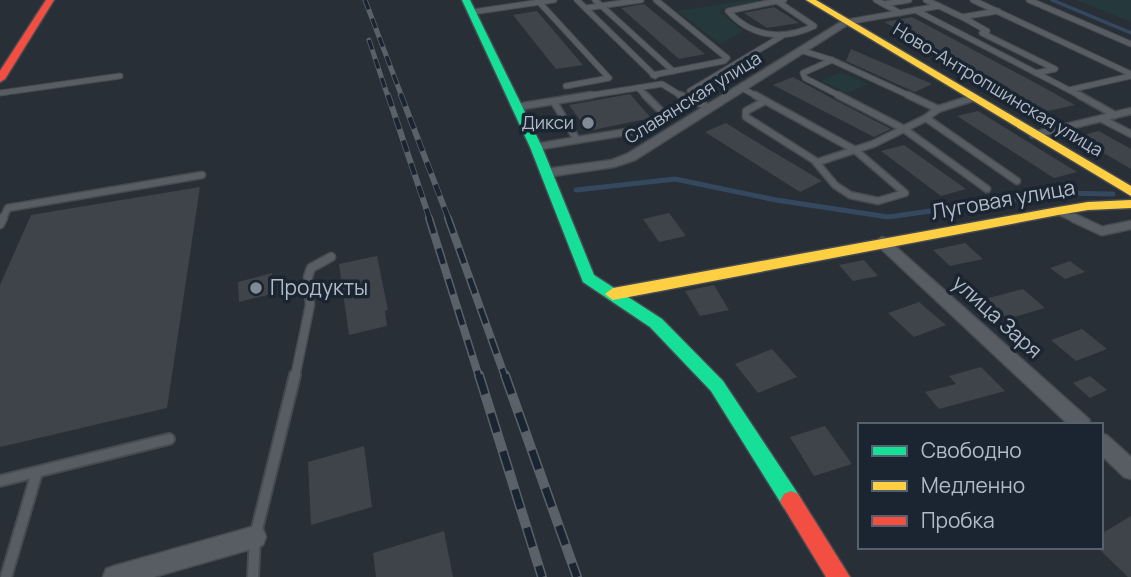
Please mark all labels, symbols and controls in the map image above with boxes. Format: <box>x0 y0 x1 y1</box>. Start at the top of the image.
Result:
street label: Ново-Антропшинская улица <box>889 17 1108 161</box>
street label: Славянская улица <box>620 45 765 149</box>
place label: Дикси <box>522 110 574 134</box>
marker: Дикси <box>580 115 596 131</box>
street label: Луговая улица <box>929 173 1077 225</box>
street label: улица Заря <box>947 268 1049 364</box>
place label: Продукты <box>270 273 368 301</box>
marker: Продукты <box>248 280 264 296</box>
legend <box>858 423 1103 549</box>
text: Свободно <box>921 436 1022 464</box>
text: Медленно <box>921 471 1025 499</box>
text: Пробка <box>921 506 995 534</box>

